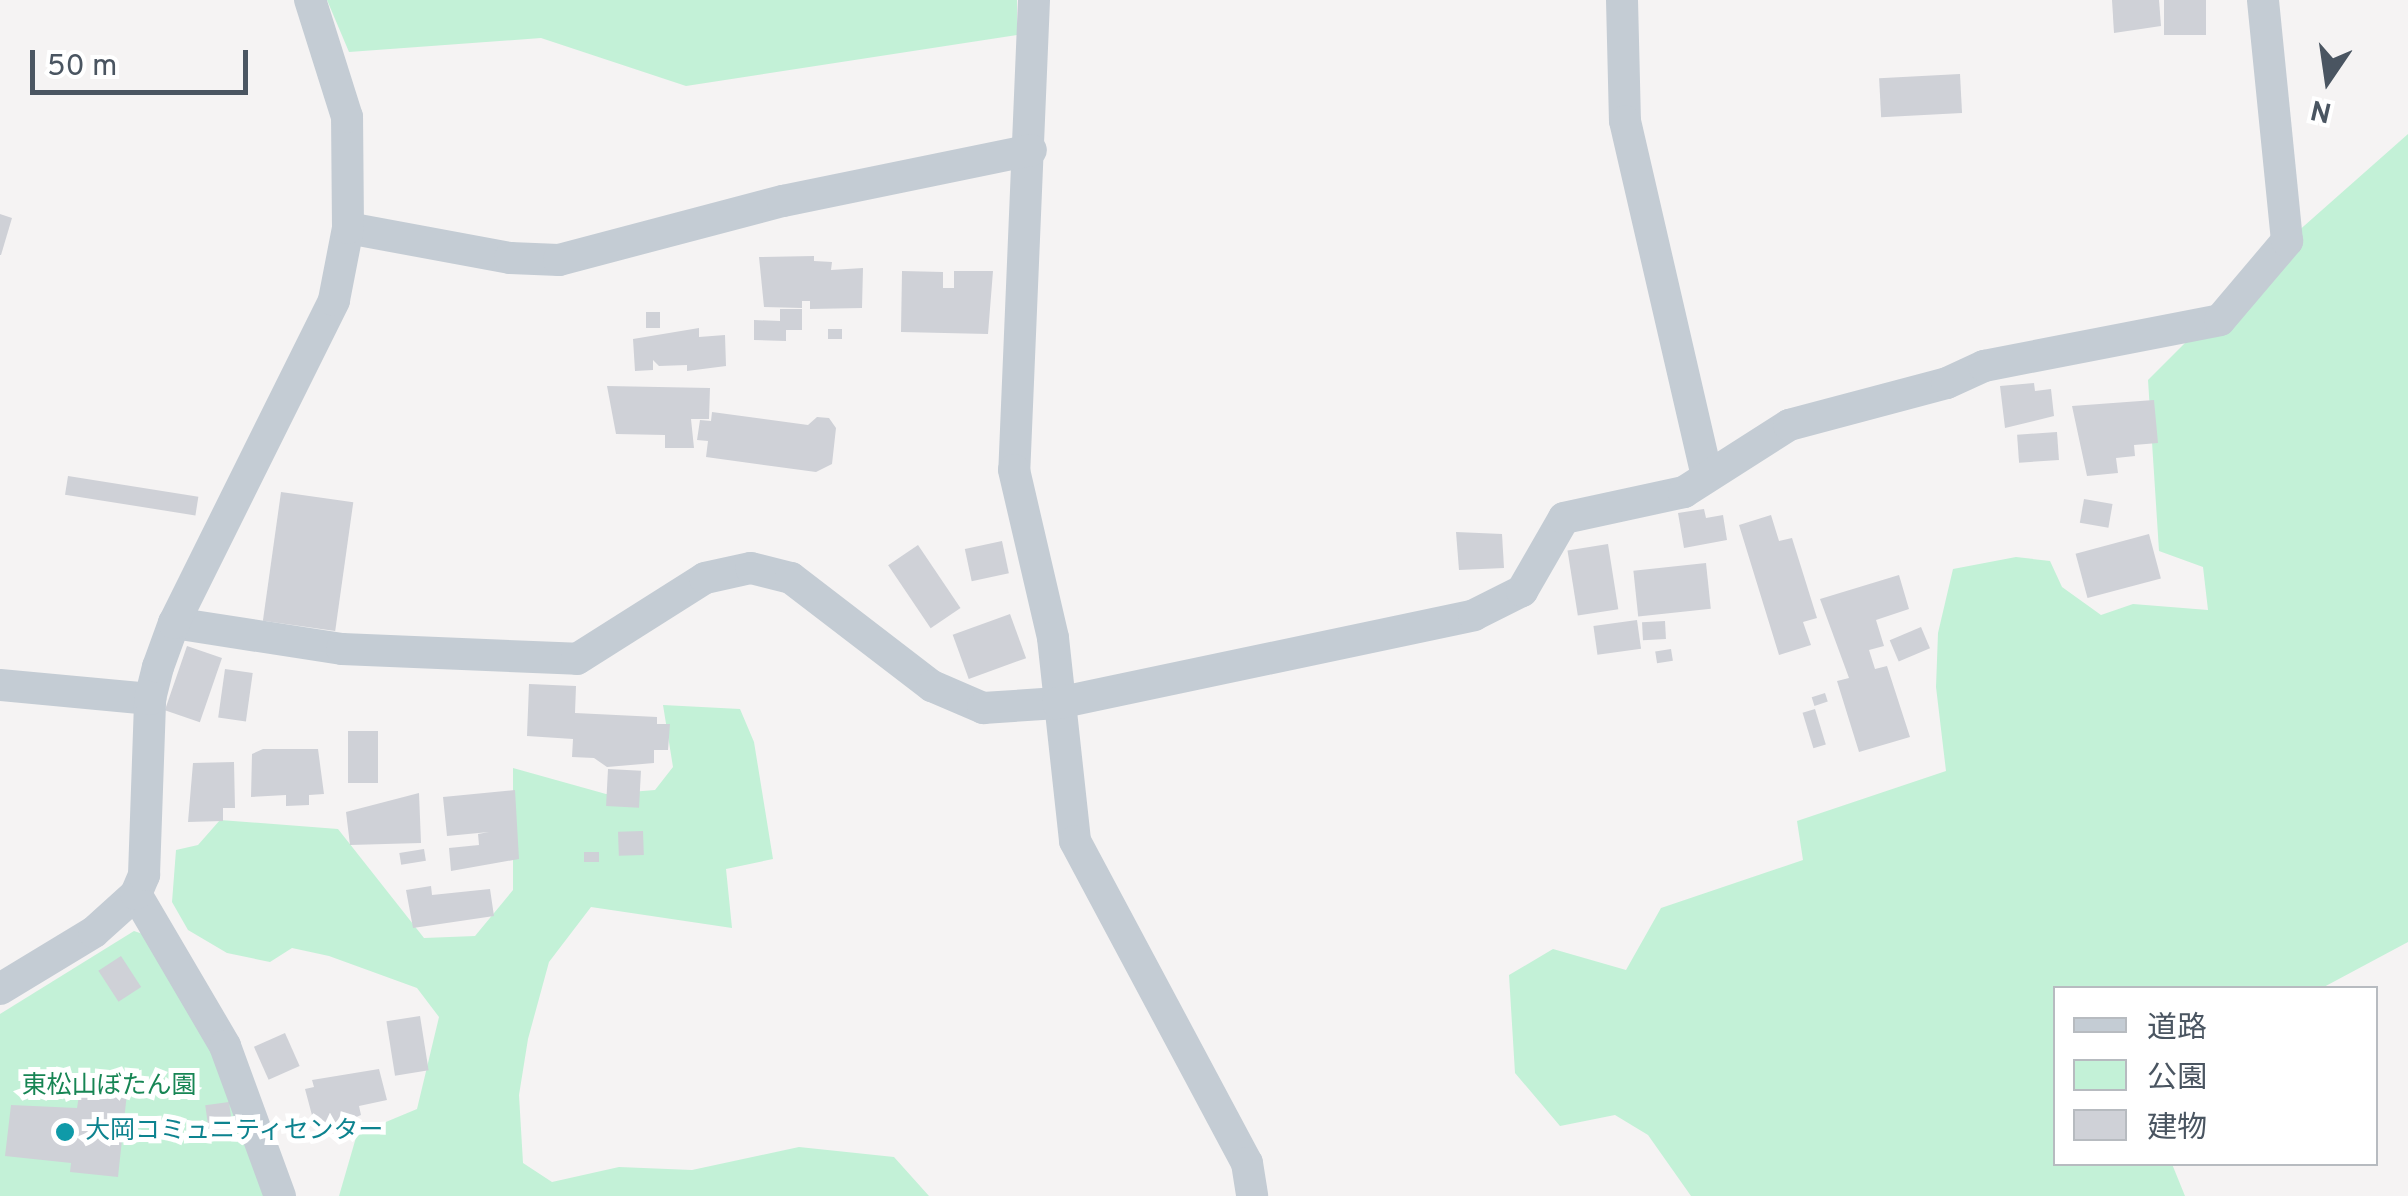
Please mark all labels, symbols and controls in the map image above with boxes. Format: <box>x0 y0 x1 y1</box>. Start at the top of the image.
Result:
scale bar <box>35 30 252 92</box>
north arrow <box>2278 30 2378 130</box>
text: 50 m <box>47 49 117 86</box>
text: N <box>2307 89 2335 129</box>
legend <box>2053 986 2378 1166</box>
text: 道路 <box>2147 1011 2207 1048</box>
text: 公園 <box>2147 1061 2207 1098</box>
park label: 東松山ぼたん園 <box>22 1072 196 1102</box>
text: 建物 <box>2147 1111 2207 1148</box>
place label: 大岡コミュニティセンター <box>85 1117 385 1147</box>
marker: 大岡コミュニティセンター <box>54 1121 76 1143</box>

